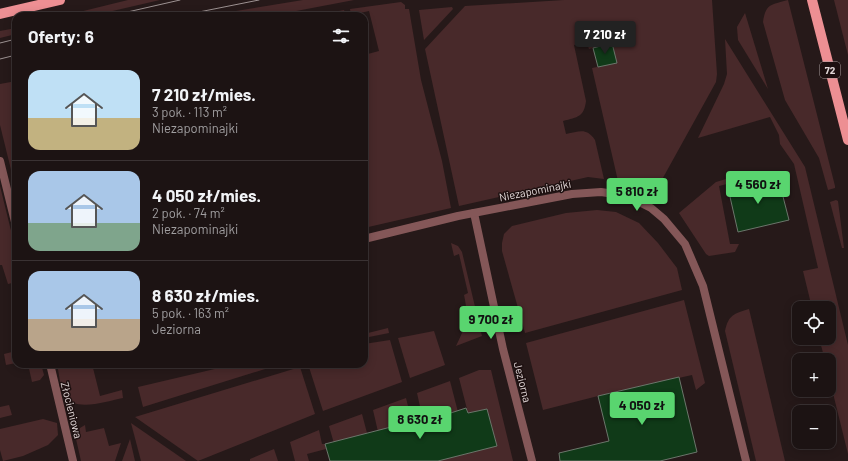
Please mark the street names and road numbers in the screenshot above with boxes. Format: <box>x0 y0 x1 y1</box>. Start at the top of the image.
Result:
road number: 72 <box>820 62 840 78</box>
street label: Niezapominajki <box>498 177 572 203</box>
street label: Jeziorna <box>512 360 534 404</box>
street label: Złocieniowa <box>59 380 85 440</box>

